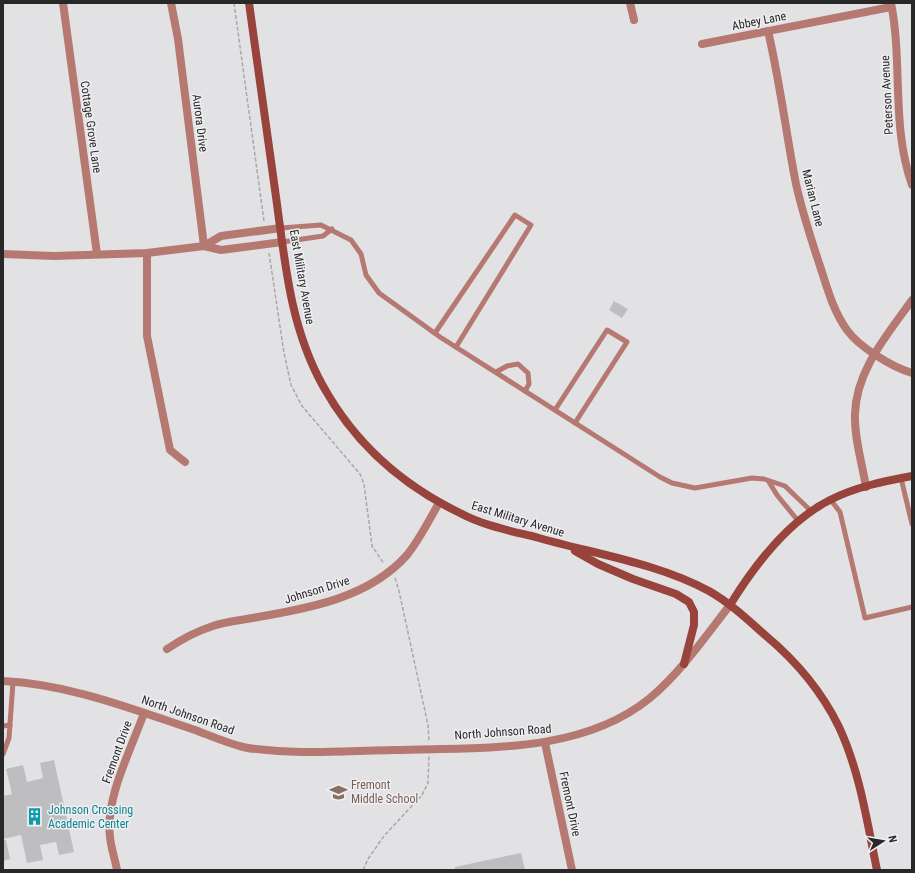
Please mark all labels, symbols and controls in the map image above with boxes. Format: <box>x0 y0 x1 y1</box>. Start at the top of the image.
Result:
street label: Abbey Lane <box>731 9 788 33</box>
street label: Peterson Avenue <box>878 54 896 135</box>
street label: Cottage Grove Lane <box>78 80 104 174</box>
street label: Aurora Drive <box>190 93 211 153</box>
street label: Marian Lane <box>799 168 827 228</box>
street label: East Military Avenue <box>287 228 317 326</box>
street label: East Military Avenue <box>470 498 566 540</box>
street label: Johnson Drive <box>283 573 352 607</box>
street label: North Johnson Road <box>140 693 236 737</box>
street label: Fremont Drive <box>99 718 135 785</box>
street label: North Johnson Road <box>454 722 552 742</box>
street label: Fremont Drive <box>556 770 584 838</box>
place label: Fremont Middle School <box>351 778 418 806</box>
school or university icon: Fremont Middle School <box>328 782 348 802</box>
place label: Johnson Crossing Academic Center <box>48 803 133 831</box>
building icon: Johnson Crossing Academic Center <box>25 807 45 827</box>
north arrow <box>863 821 903 861</box>
text: N <box>885 834 899 844</box>

